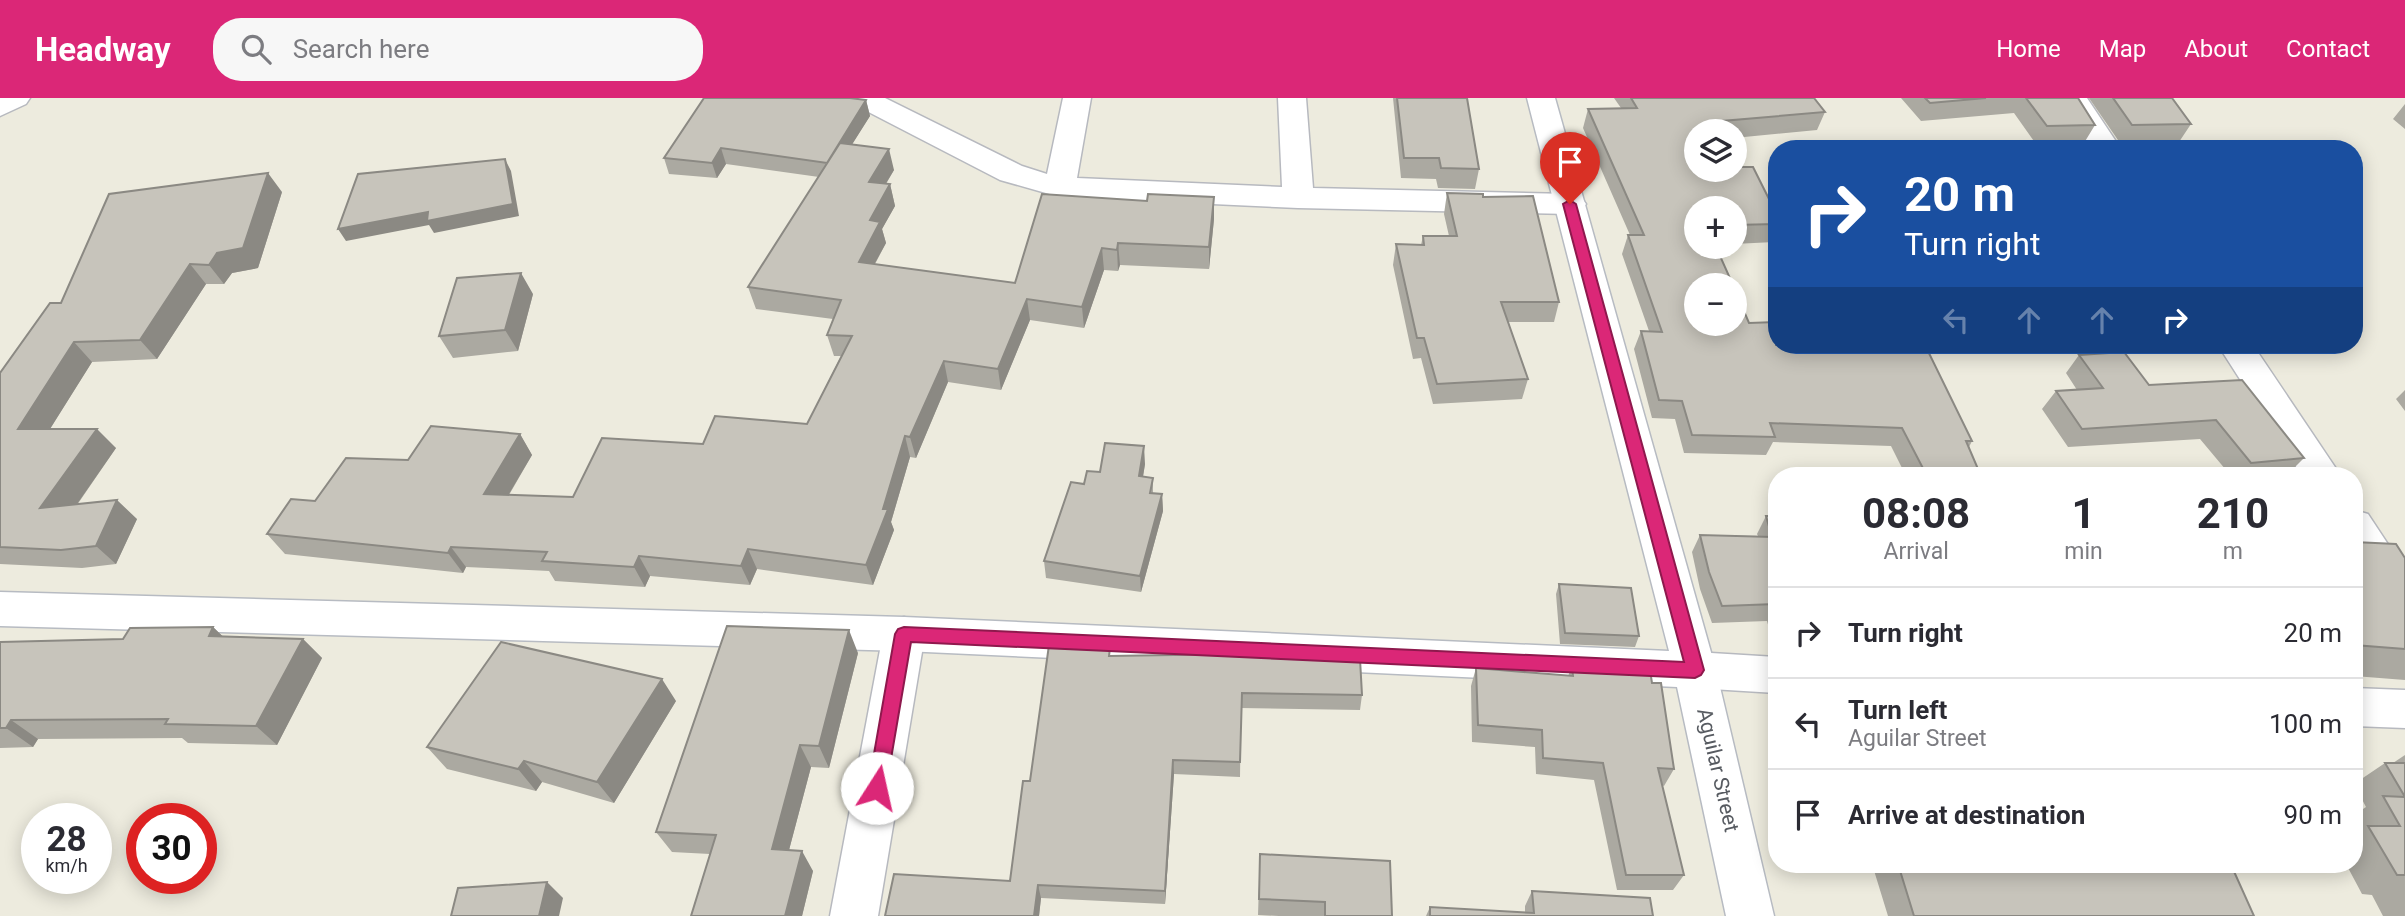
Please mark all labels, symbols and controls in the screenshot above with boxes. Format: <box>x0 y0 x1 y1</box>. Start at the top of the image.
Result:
search box <box>213 18 703 81</box>
text: Headway <box>35 30 171 69</box>
icon: search <box>237 30 275 68</box>
text: Search here <box>293 34 429 64</box>
text: Home <box>1996 35 2061 63</box>
text: Map <box>2099 35 2146 63</box>
text: About <box>2184 35 2248 63</box>
text: Contact <box>2286 35 2370 63</box>
map controls <box>1684 119 1747 336</box>
button: layers <box>1684 119 1747 182</box>
pin <box>1540 132 1600 204</box>
icon: arrive <box>1551 143 1589 181</box>
text: 20 m <box>1904 166 2015 223</box>
icon: right <box>1789 168 1880 259</box>
button: + <box>1684 196 1747 259</box>
text: Turn right <box>1904 225 2040 263</box>
button: − <box>1684 273 1747 336</box>
icon: left <box>1937 301 1975 339</box>
icon: ahead <box>2010 301 2048 339</box>
icon: ahead <box>2083 301 2121 339</box>
icon: right <box>2156 301 2194 339</box>
text: 08:08 <box>1862 489 1970 538</box>
text: 1 <box>2071 489 2096 538</box>
text: 210 <box>2197 489 2269 538</box>
text: Arrival <box>1883 538 1949 565</box>
text: min <box>2064 538 2103 565</box>
text: m <box>2223 538 2243 565</box>
icon: right <box>1789 614 1827 652</box>
text: Turn right <box>1848 618 1963 648</box>
text: 20 m <box>2284 618 2342 648</box>
text: Turn left <box>1848 695 1947 725</box>
icon: left <box>1789 705 1827 743</box>
street label: Aguilar Street <box>1692 706 1744 834</box>
text: 100 m <box>2269 709 2342 739</box>
text: Aguilar Street <box>1848 725 1986 752</box>
position arrow <box>840 751 914 825</box>
icon: arrive <box>1789 796 1827 834</box>
text: Arrive at destination <box>1848 800 2085 830</box>
text: 90 m <box>2284 800 2342 830</box>
speed limit sign: 30 <box>126 803 217 894</box>
text: 28 <box>46 819 87 860</box>
text: km/h <box>45 855 88 876</box>

